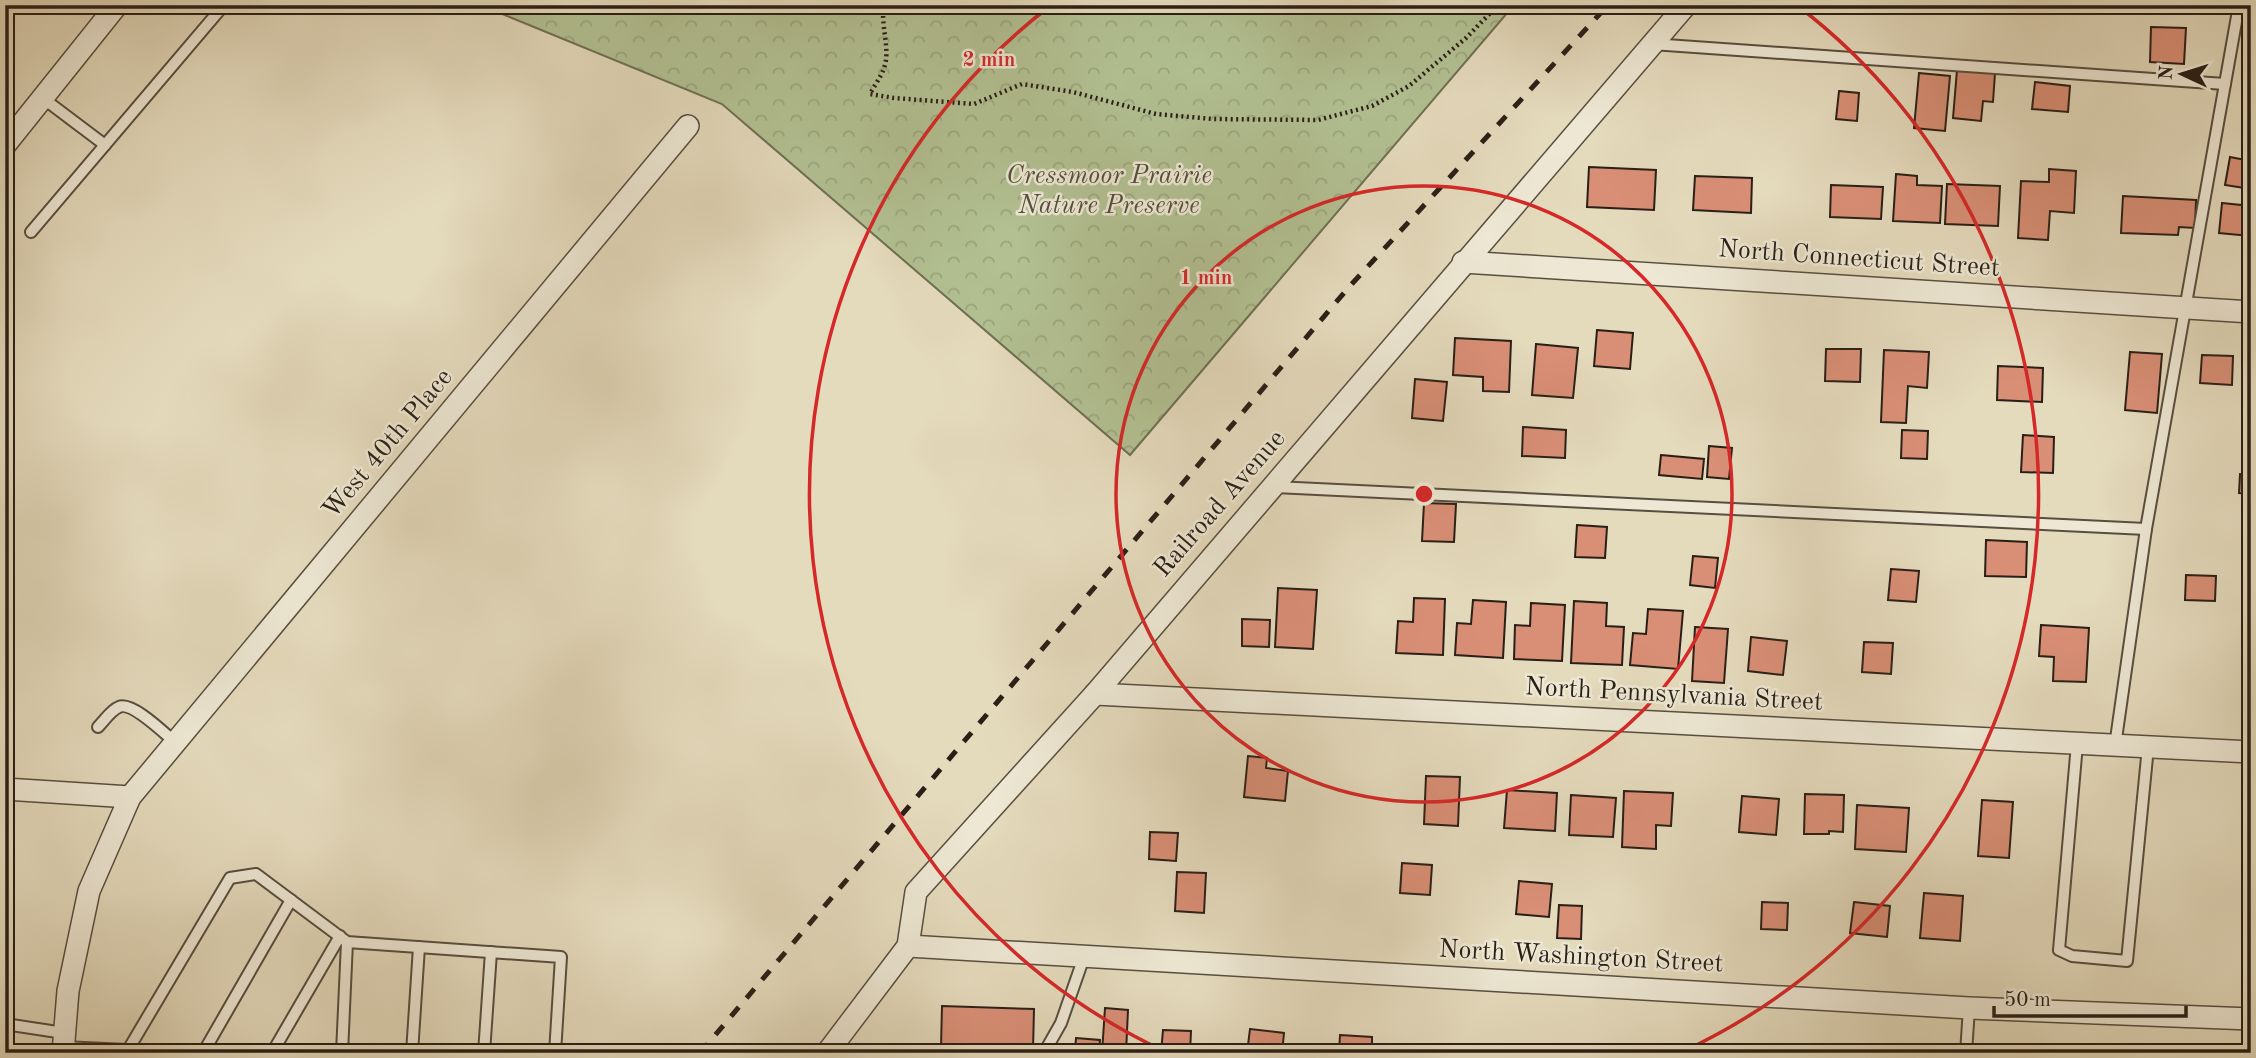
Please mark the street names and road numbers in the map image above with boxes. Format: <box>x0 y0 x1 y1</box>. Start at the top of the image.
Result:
street label: North Connecticut Street <box>1717 236 2001 282</box>
street label: West 40th Place <box>318 364 458 524</box>
street label: Railroad Avenue <box>1149 426 1291 582</box>
street label: North Pennsylvania Street <box>1524 674 1824 716</box>
street label: North Washington Street <box>1438 937 1724 977</box>

